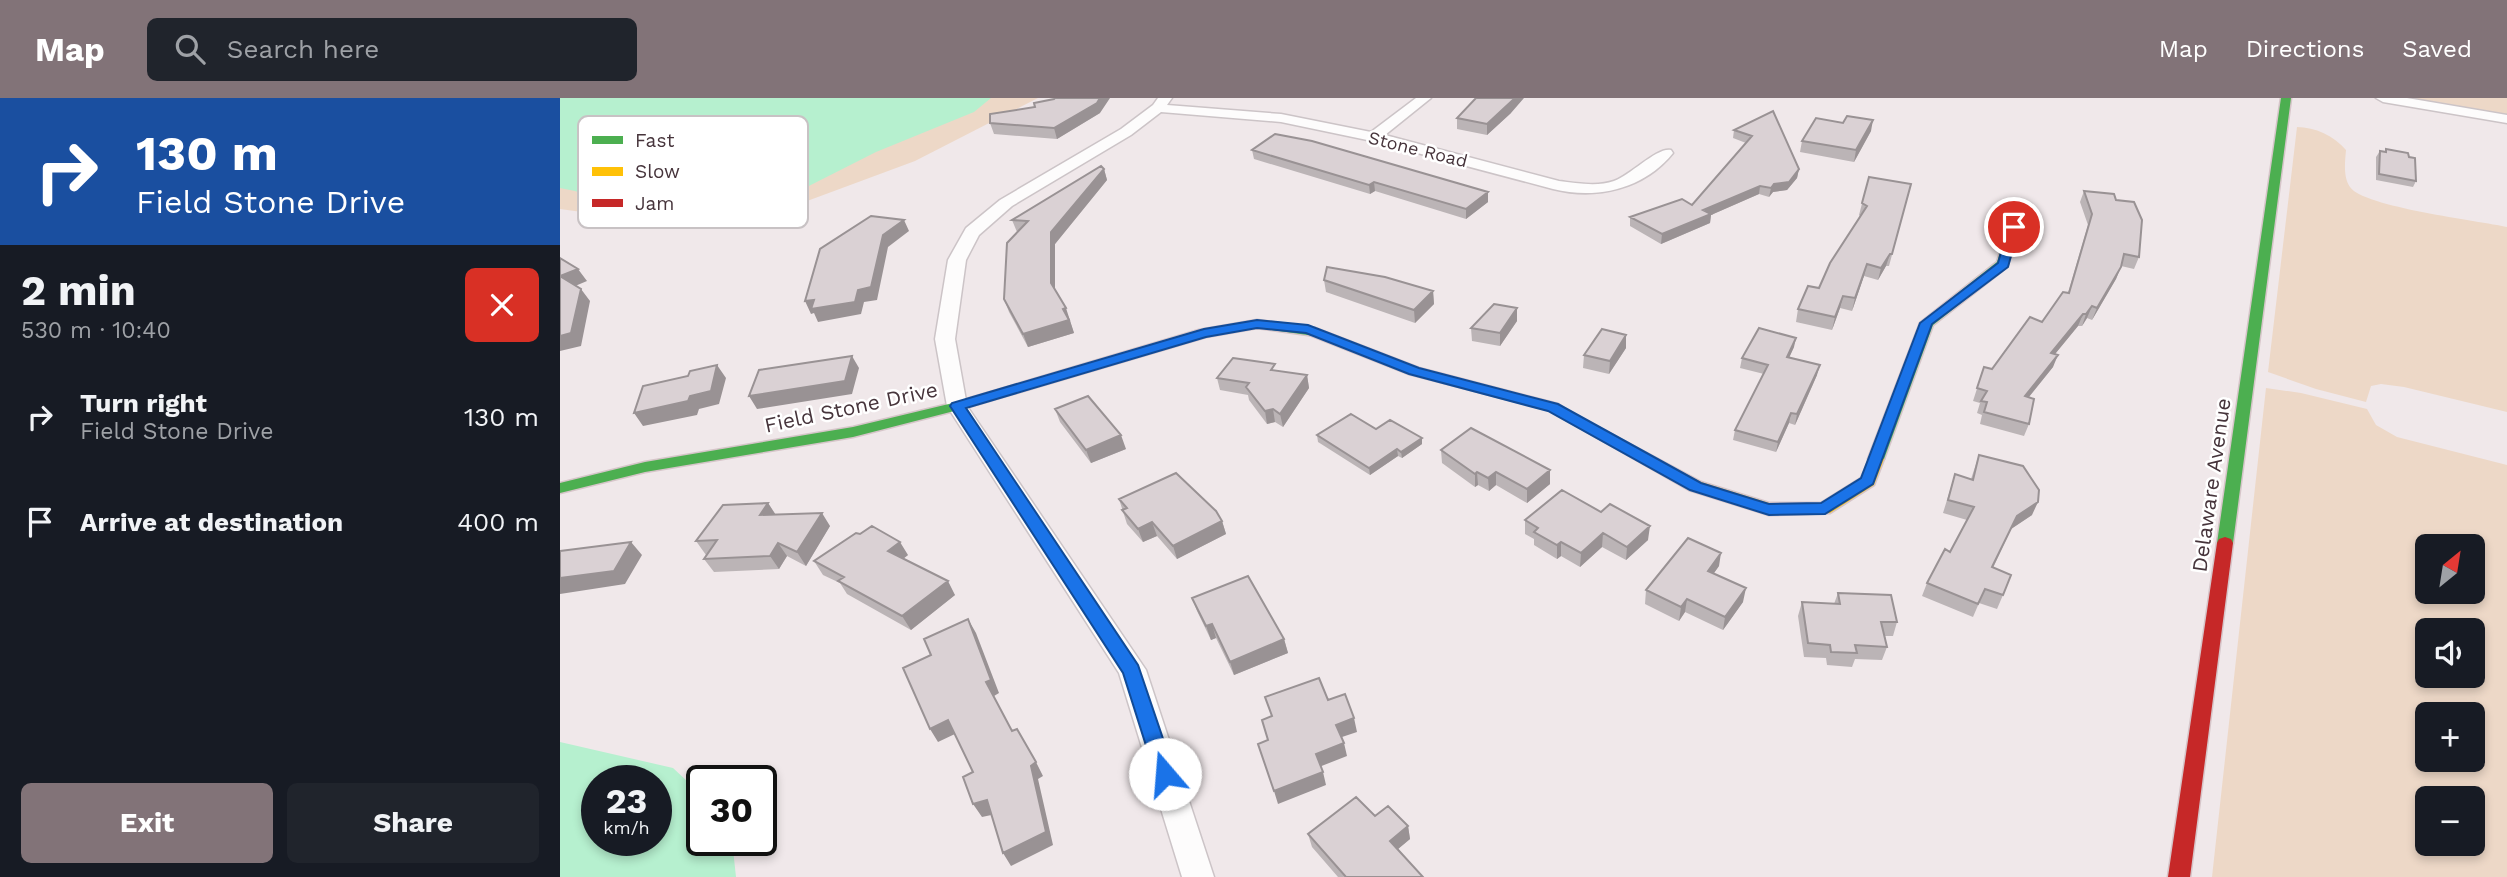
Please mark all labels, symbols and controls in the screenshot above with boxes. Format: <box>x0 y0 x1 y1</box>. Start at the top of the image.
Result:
search box <box>147 18 637 81</box>
text: Map <box>35 30 105 69</box>
icon: search <box>171 30 209 68</box>
text: Search here <box>227 34 379 64</box>
text: Map <box>2159 35 2208 63</box>
text: Directions <box>2246 35 2364 63</box>
text: Saved <box>2402 35 2472 63</box>
legend <box>578 116 808 228</box>
text: 130 m <box>136 124 278 182</box>
icon: right <box>21 126 112 217</box>
street label: Stone Road <box>1366 127 1470 171</box>
text: Fast <box>635 129 674 152</box>
text: Slow <box>635 160 680 183</box>
text: Field Stone Drive <box>136 183 405 221</box>
text: Jam <box>635 192 674 215</box>
pin <box>1984 197 2044 257</box>
icon: arrive <box>1995 208 2033 246</box>
text: 2 min <box>21 266 136 315</box>
button: close <box>465 268 539 342</box>
text: 530 m · 10:40 <box>21 317 171 344</box>
street label: Field Stone Drive <box>762 376 940 438</box>
text: Turn right <box>80 388 207 418</box>
street label: Delaware Avenue <box>2186 396 2236 574</box>
icon: right <box>21 398 59 436</box>
text: 130 m <box>464 402 539 432</box>
text: Field Stone Drive <box>80 418 273 445</box>
icon: arrive <box>21 503 59 541</box>
text: Arrive at destination <box>80 507 343 537</box>
text: 400 m <box>457 507 539 537</box>
north arrow <box>2415 534 2485 604</box>
map controls <box>2415 534 2485 856</box>
button: sound <box>2415 618 2485 688</box>
button: + <box>2415 702 2485 772</box>
position arrow <box>1128 737 1202 811</box>
speed limit sign: 30 <box>686 765 777 856</box>
text: 23 <box>606 780 647 822</box>
button: Exit <box>21 783 273 863</box>
button: Share <box>287 783 539 863</box>
button: − <box>2415 786 2485 856</box>
text: km/h <box>603 817 650 838</box>

